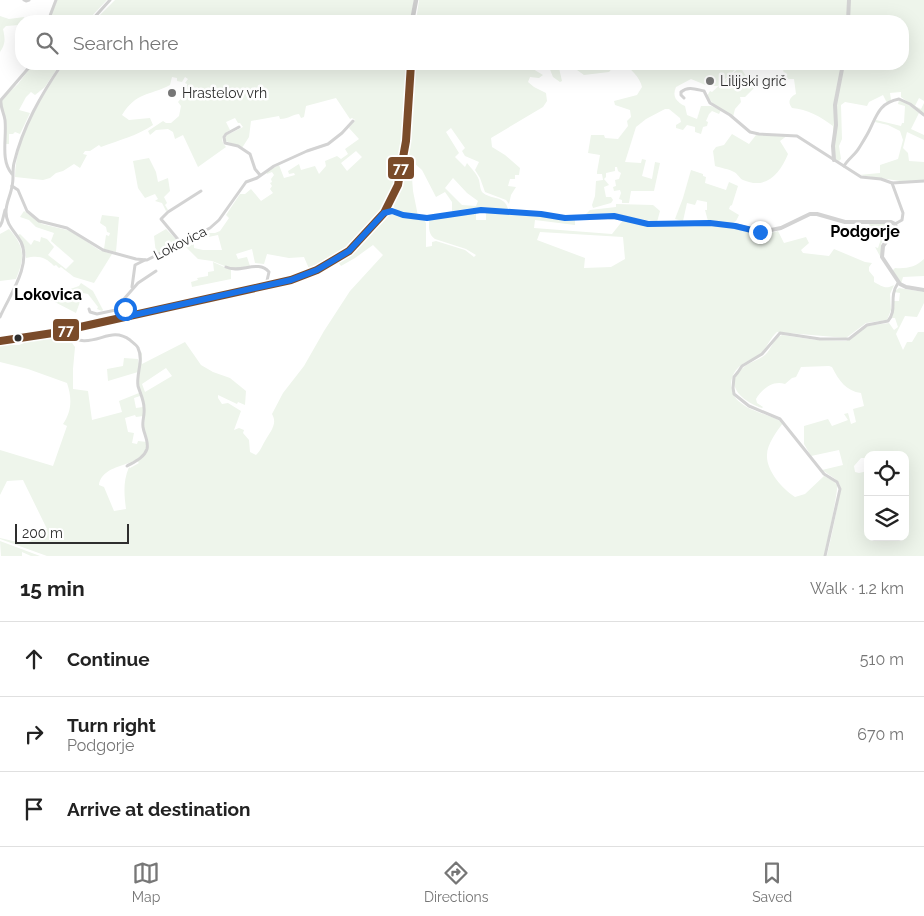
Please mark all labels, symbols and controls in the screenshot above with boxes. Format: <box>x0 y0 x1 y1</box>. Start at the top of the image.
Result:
search box <box>15 15 909 70</box>
icon: search <box>33 29 61 57</box>
text: Search here <box>73 32 179 54</box>
place label: Lilijski grič <box>720 73 787 89</box>
marker: Lilijski grič <box>704 75 716 87</box>
place label: Hrastelov vrh <box>182 85 267 101</box>
marker: Hrastelov vrh <box>166 87 178 99</box>
line badge: 77 <box>387 156 415 180</box>
text: 77 <box>393 160 409 176</box>
route end <box>749 221 772 244</box>
district label: Podgorje <box>830 222 900 241</box>
street label: Lokovica <box>151 223 209 263</box>
district label: Lokovica <box>14 285 82 304</box>
route start <box>114 298 137 321</box>
line badge: 77 <box>52 318 80 342</box>
text: 77 <box>58 322 74 338</box>
unlabelled marker <box>13 333 23 343</box>
map controls <box>864 451 909 541</box>
button: locate <box>864 451 909 496</box>
button: layers <box>864 496 909 541</box>
scale bar <box>15 521 129 544</box>
text: 200 m <box>22 525 63 541</box>
text: 15 min <box>20 576 85 601</box>
text: Walk · 1.2 km <box>810 579 904 598</box>
icon: ahead <box>20 645 48 673</box>
text: Continue <box>67 648 150 670</box>
text: 510 m <box>860 650 904 669</box>
text: Turn right <box>67 714 156 736</box>
icon: right <box>20 720 48 748</box>
text: 670 m <box>857 725 904 744</box>
text: Podgorje <box>67 736 134 755</box>
icon: arrive <box>20 795 48 823</box>
text: Arrive at destination <box>67 798 251 820</box>
tab: Map <box>132 859 160 905</box>
tab: Directions <box>424 859 489 905</box>
tab: Saved <box>752 859 792 905</box>

